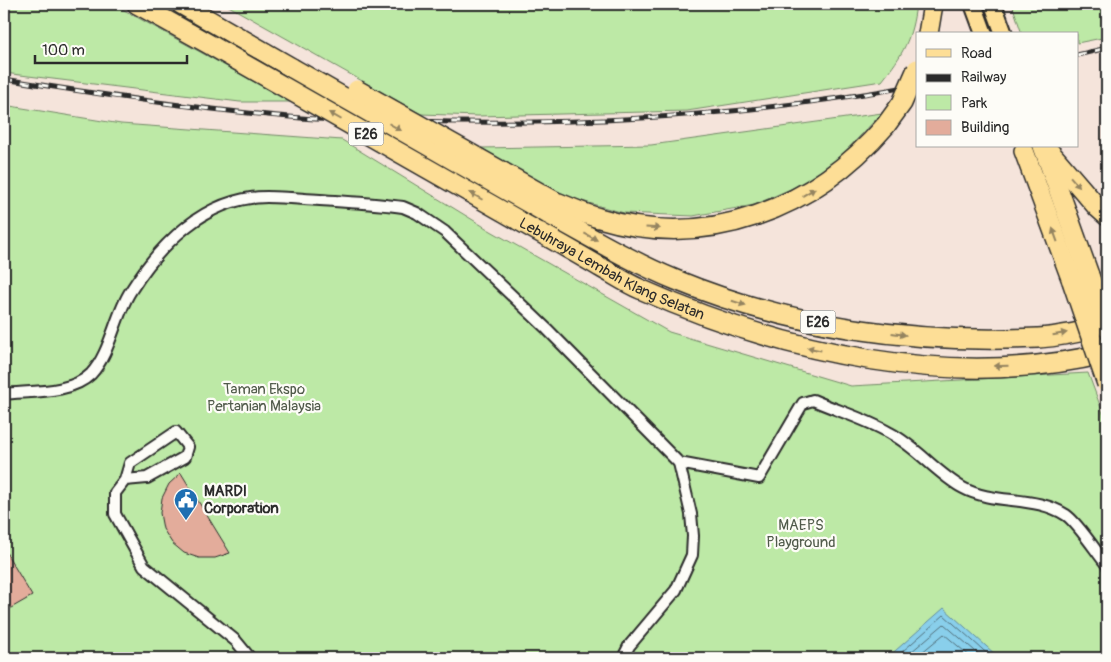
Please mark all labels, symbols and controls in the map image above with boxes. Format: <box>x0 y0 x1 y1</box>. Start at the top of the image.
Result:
scale bar <box>35 32 188 64</box>
legend <box>916 32 1078 148</box>
text: 100 m <box>42 41 85 60</box>
text: Road <box>961 44 992 63</box>
text: Railway <box>961 68 1007 87</box>
text: Park <box>961 94 988 113</box>
one-way arrow <box>328 111 341 120</box>
text: Building <box>961 118 1009 137</box>
road number: E26 <box>348 122 384 146</box>
one-way arrow <box>388 122 401 131</box>
one-way arrow <box>1069 176 1080 188</box>
one-way arrow <box>802 188 815 197</box>
one-way arrow <box>468 192 483 200</box>
street label: Lebuhraya Lembah Klang Selatan <box>516 213 707 324</box>
one-way arrow <box>646 224 662 232</box>
one-way arrow <box>1051 227 1059 242</box>
one-way arrow <box>584 233 598 241</box>
one-way arrow <box>732 300 747 308</box>
road number: E26 <box>800 311 836 334</box>
one-way arrow <box>1053 330 1069 338</box>
one-way arrow <box>891 331 907 339</box>
one-way arrow <box>807 345 822 353</box>
one-way arrow <box>993 362 1009 370</box>
park label: Taman Ekspo Pertanian Malaysia <box>207 380 321 416</box>
place label: MARDI Corporation <box>204 482 279 518</box>
public building icon: MARDI Corporation <box>173 487 199 521</box>
park label: MAEPS Playground <box>766 516 836 552</box>

